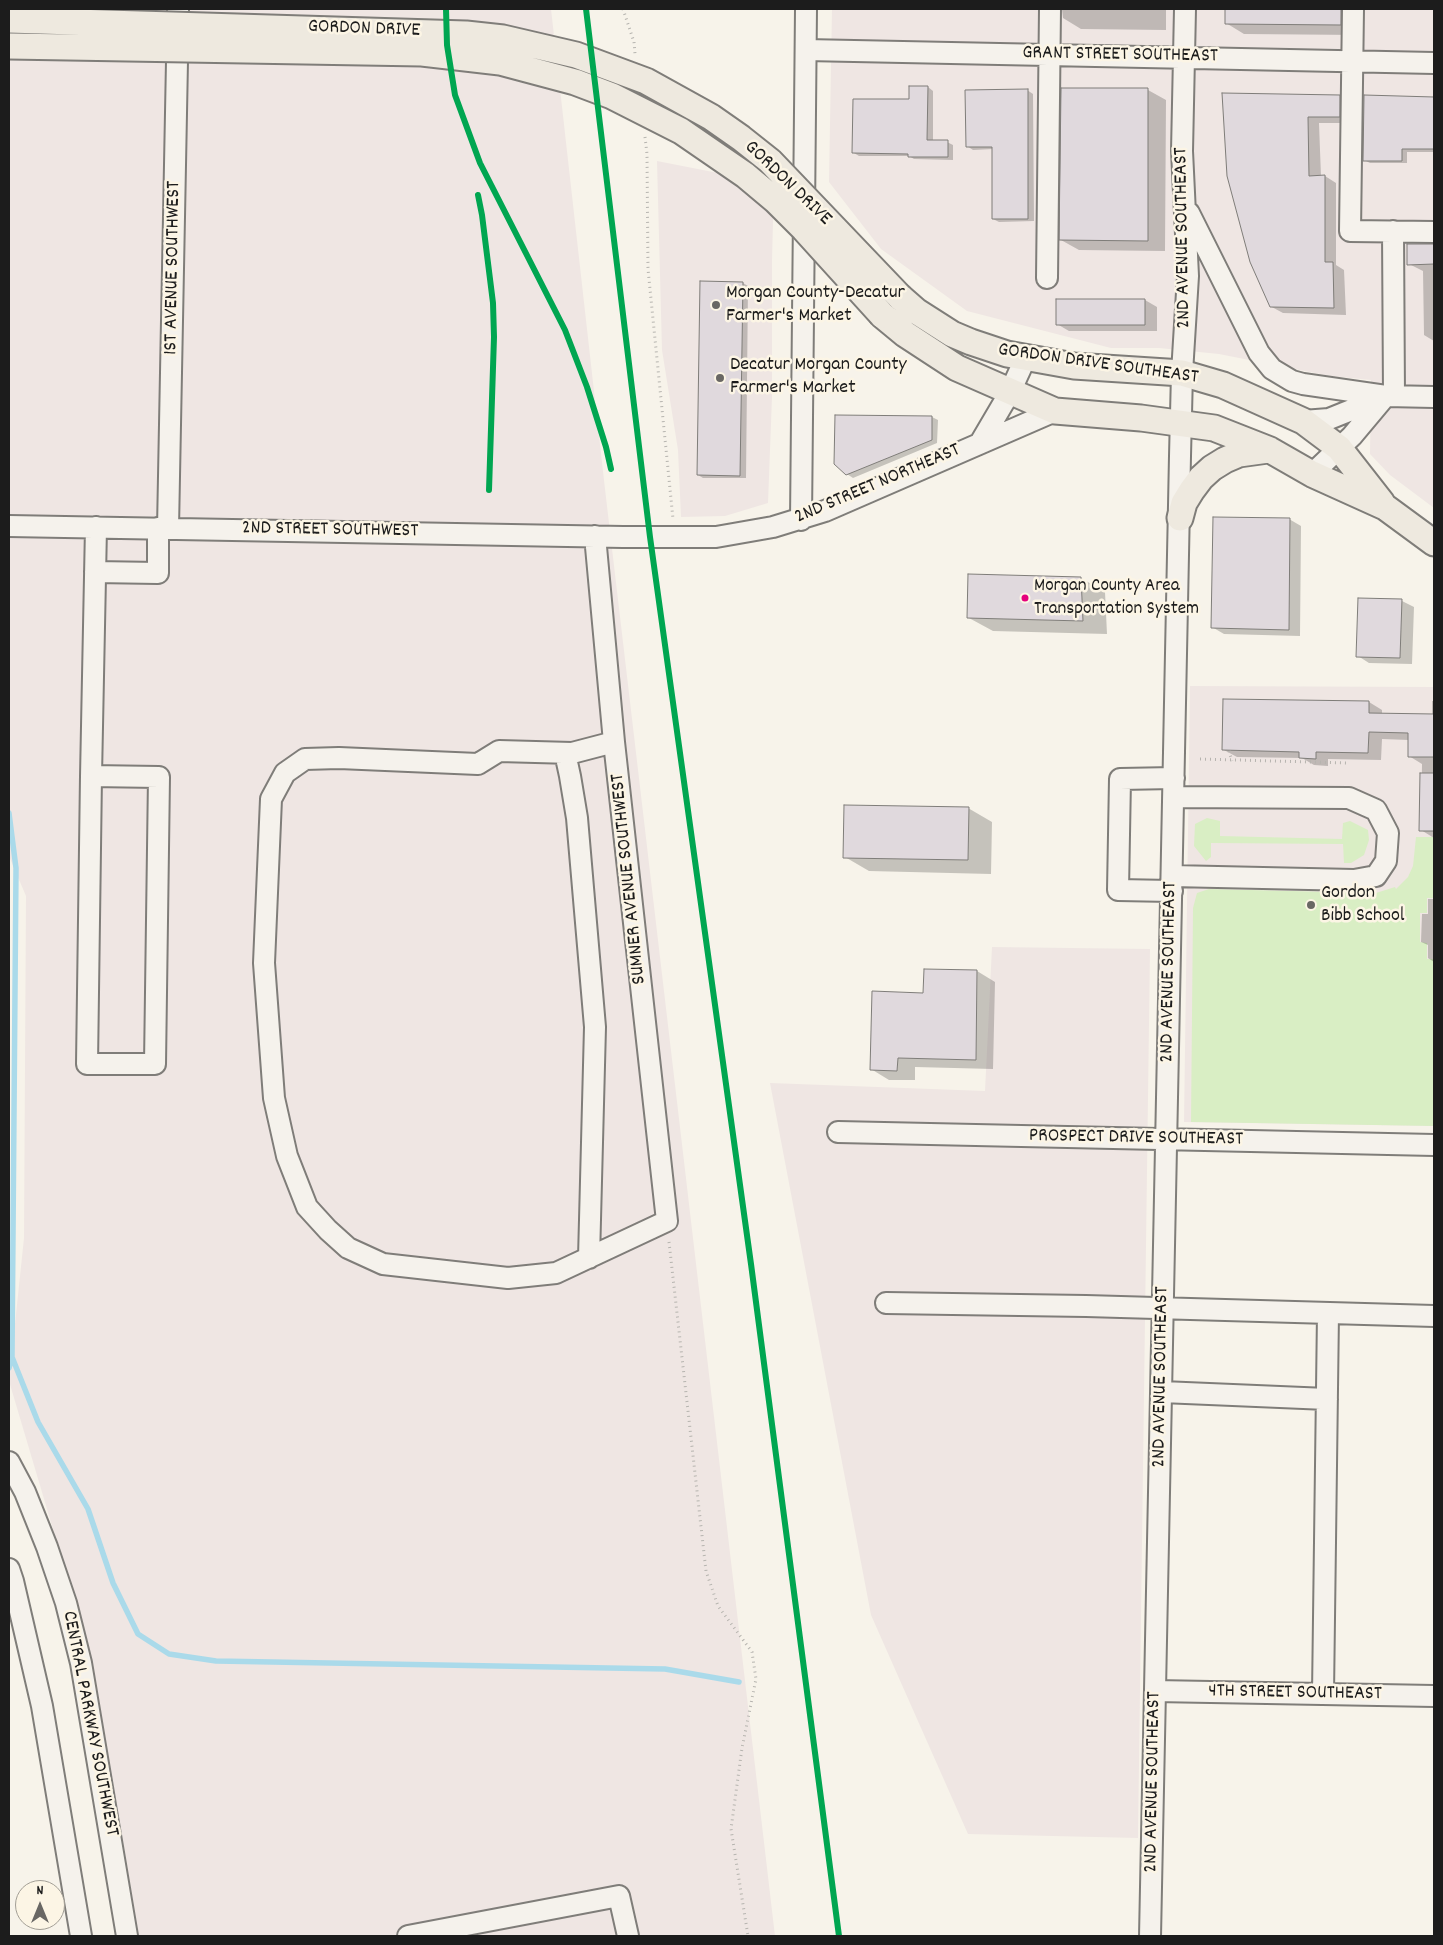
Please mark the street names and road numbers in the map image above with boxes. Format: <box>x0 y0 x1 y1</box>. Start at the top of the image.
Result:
street label: GORDON DRIVE <box>307 16 421 44</box>
street label: GRANT STREET SOUTHEAST <box>1022 42 1218 70</box>
street label: GORDON DRIVE <box>738 136 836 232</box>
street label: 2ND AVENUE SOUTHEAST <box>1170 147 1198 329</box>
street label: 1ST AVENUE SOUTHWEST <box>160 181 188 355</box>
street label: GORDON DRIVE SOUTHEAST <box>996 339 1200 391</box>
street label: 2ND STREET NORTHEAST <box>792 439 964 531</box>
street label: 2ND STREET SOUTHWEST <box>242 517 418 545</box>
street label: SUMNER AVENUE SOUTHWEST <box>607 772 653 986</box>
street label: 2ND AVENUE SOUTHEAST <box>1156 881 1184 1063</box>
street label: PROSPECT DRIVE SOUTHEAST <box>1029 1125 1243 1153</box>
street label: 2ND AVENUE SOUTHEAST <box>1148 1286 1176 1468</box>
street label: CENTRAL PARKWAY SOUTHWEST <box>55 1609 123 1839</box>
street label: 4TH STREET SOUTHEAST <box>1208 1680 1382 1708</box>
street label: 2ND AVENUE SOUTHEAST <box>1140 1691 1168 1873</box>

